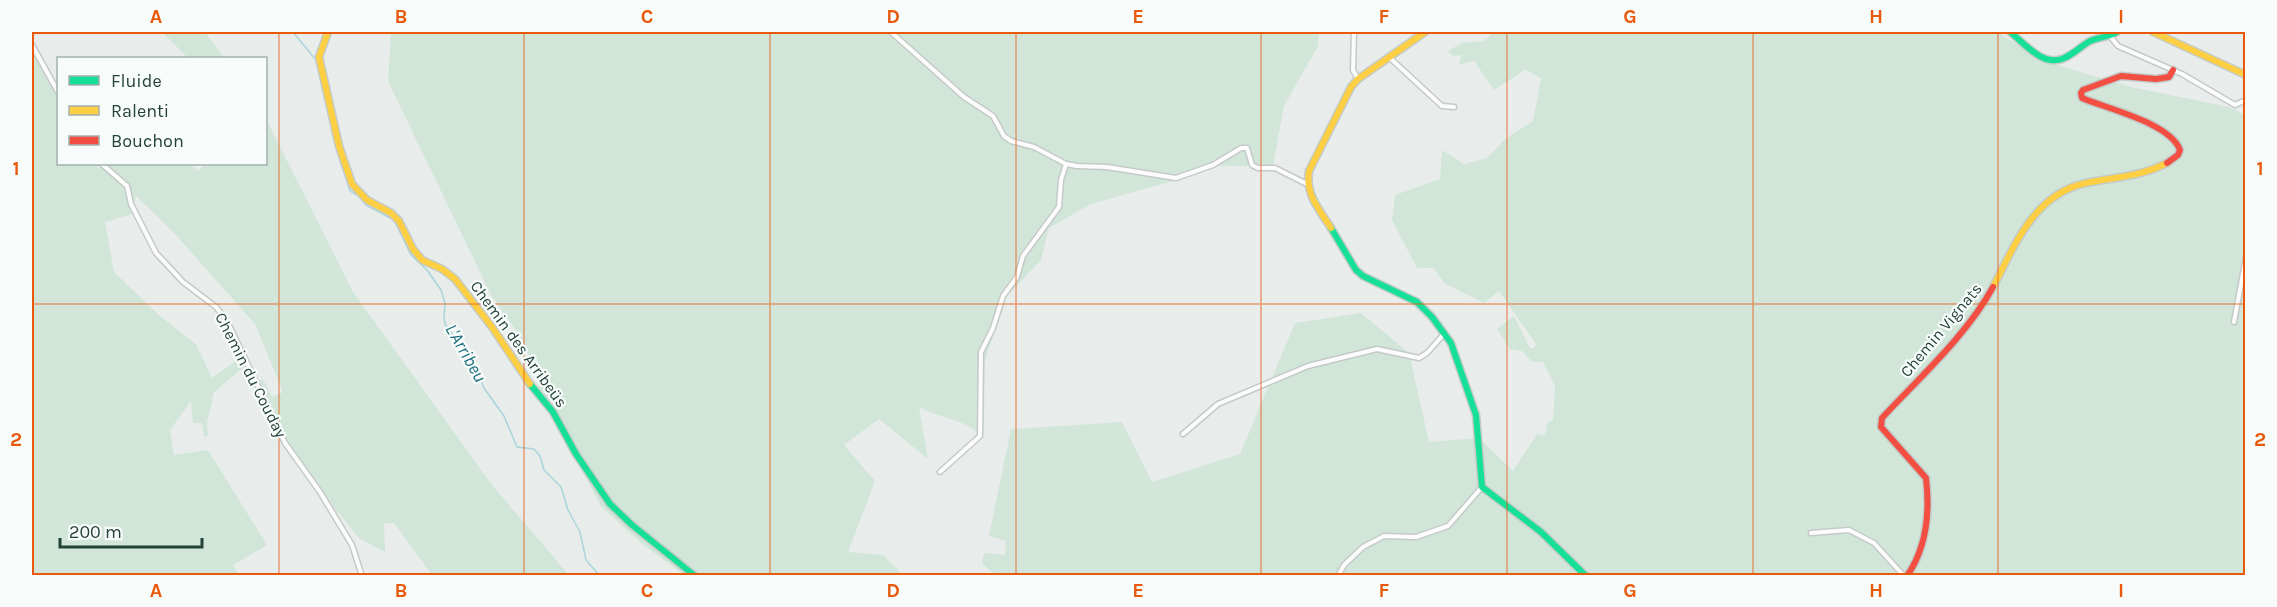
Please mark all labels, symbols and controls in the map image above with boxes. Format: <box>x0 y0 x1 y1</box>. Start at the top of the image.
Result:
text: A <box>150 5 163 28</box>
text: B <box>395 5 407 28</box>
text: C <box>641 5 653 28</box>
text: D <box>886 5 900 28</box>
text: E <box>1132 5 1144 28</box>
text: F <box>1379 5 1390 28</box>
text: G <box>1623 5 1637 28</box>
text: H <box>1869 5 1883 28</box>
text: I <box>2118 5 2124 28</box>
legend <box>57 57 267 165</box>
text: Fluide <box>111 70 162 92</box>
text: Ralenti <box>111 100 169 122</box>
text: Bouchon <box>111 130 184 152</box>
text: 1 <box>12 157 20 180</box>
text: 1 <box>2256 157 2264 180</box>
street label: Chemin des Arribeüs <box>467 277 571 411</box>
street label: Chemin Vignats <box>1896 279 1986 381</box>
street label: Chemin du Couday <box>211 309 291 441</box>
water label: L'Arribeu <box>441 320 491 386</box>
text: 2 <box>10 428 22 451</box>
text: 2 <box>2254 428 2266 451</box>
scale bar <box>60 511 202 549</box>
text: 200 m <box>69 521 122 543</box>
text: A <box>150 579 163 602</box>
text: B <box>395 579 407 602</box>
text: C <box>641 579 653 602</box>
text: D <box>886 579 900 602</box>
text: E <box>1132 579 1144 602</box>
text: F <box>1379 579 1390 602</box>
text: G <box>1623 579 1637 602</box>
text: H <box>1869 579 1883 602</box>
text: I <box>2118 579 2124 602</box>

